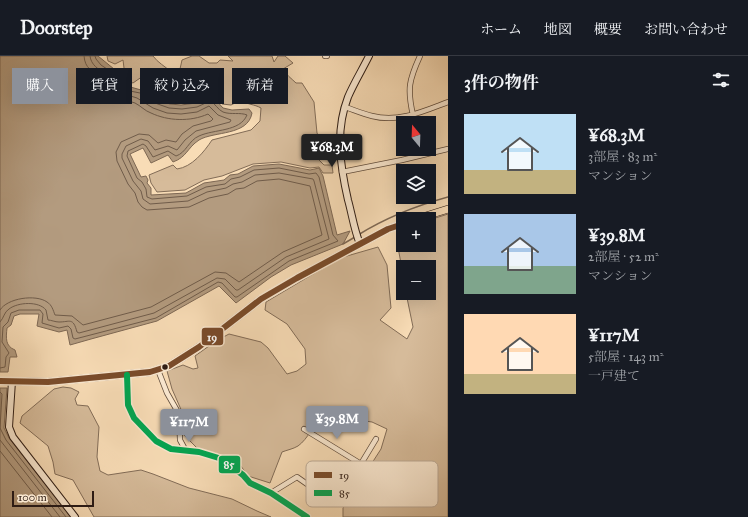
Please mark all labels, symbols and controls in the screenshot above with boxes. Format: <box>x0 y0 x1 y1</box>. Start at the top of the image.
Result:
text: Doorstep <box>20 16 93 39</box>
text: ホーム <box>480 21 522 38</box>
text: 地図 <box>544 21 572 38</box>
text: 概要 <box>594 21 622 38</box>
text: お問い合わせ <box>644 21 728 38</box>
chip: 購入 <box>12 68 68 104</box>
chip: 賃貸 <box>76 68 132 104</box>
chip: 絞り込み <box>140 68 224 104</box>
chip: 新着 <box>232 68 288 104</box>
icon: filters <box>710 69 732 91</box>
text: 3件の物件 <box>464 72 539 93</box>
north arrow <box>396 116 436 156</box>
map controls <box>396 116 436 300</box>
text: ¥68.3M <box>588 125 645 146</box>
icon: home <box>496 130 544 178</box>
pin: ¥68.3M <box>299 134 365 168</box>
text: ¥68.3M <box>310 139 354 155</box>
text: 3部屋 · 83 m² <box>588 149 657 165</box>
button: layers <box>396 164 436 204</box>
text: マンション <box>588 168 652 184</box>
button: + <box>396 212 436 252</box>
text: ¥39.8M <box>588 225 645 246</box>
icon: home <box>496 230 544 278</box>
text: 2部屋 · 52 m² <box>588 249 659 265</box>
button: − <box>396 260 436 300</box>
text: マンション <box>588 268 652 284</box>
text: ¥117M <box>588 325 639 346</box>
line badge: 19 <box>201 327 224 346</box>
icon: home <box>496 330 544 378</box>
text: 19 <box>207 331 217 345</box>
text: 5部屋 · 143 m² <box>588 349 664 365</box>
unlabelled marker <box>160 362 170 372</box>
text: 一戸建て <box>588 368 640 384</box>
pin: ¥39.8M <box>304 406 370 440</box>
pin: ¥117M <box>161 409 217 443</box>
text: ¥39.8M <box>315 411 359 427</box>
text: ¥117M <box>169 414 209 430</box>
line badge: 85 <box>218 455 241 474</box>
text: 85 <box>224 458 235 471</box>
legend <box>306 461 438 507</box>
text: 19 <box>339 469 349 482</box>
text: 85 <box>339 487 350 500</box>
scale bar <box>12 489 94 508</box>
text: 100 m <box>18 491 47 504</box>

